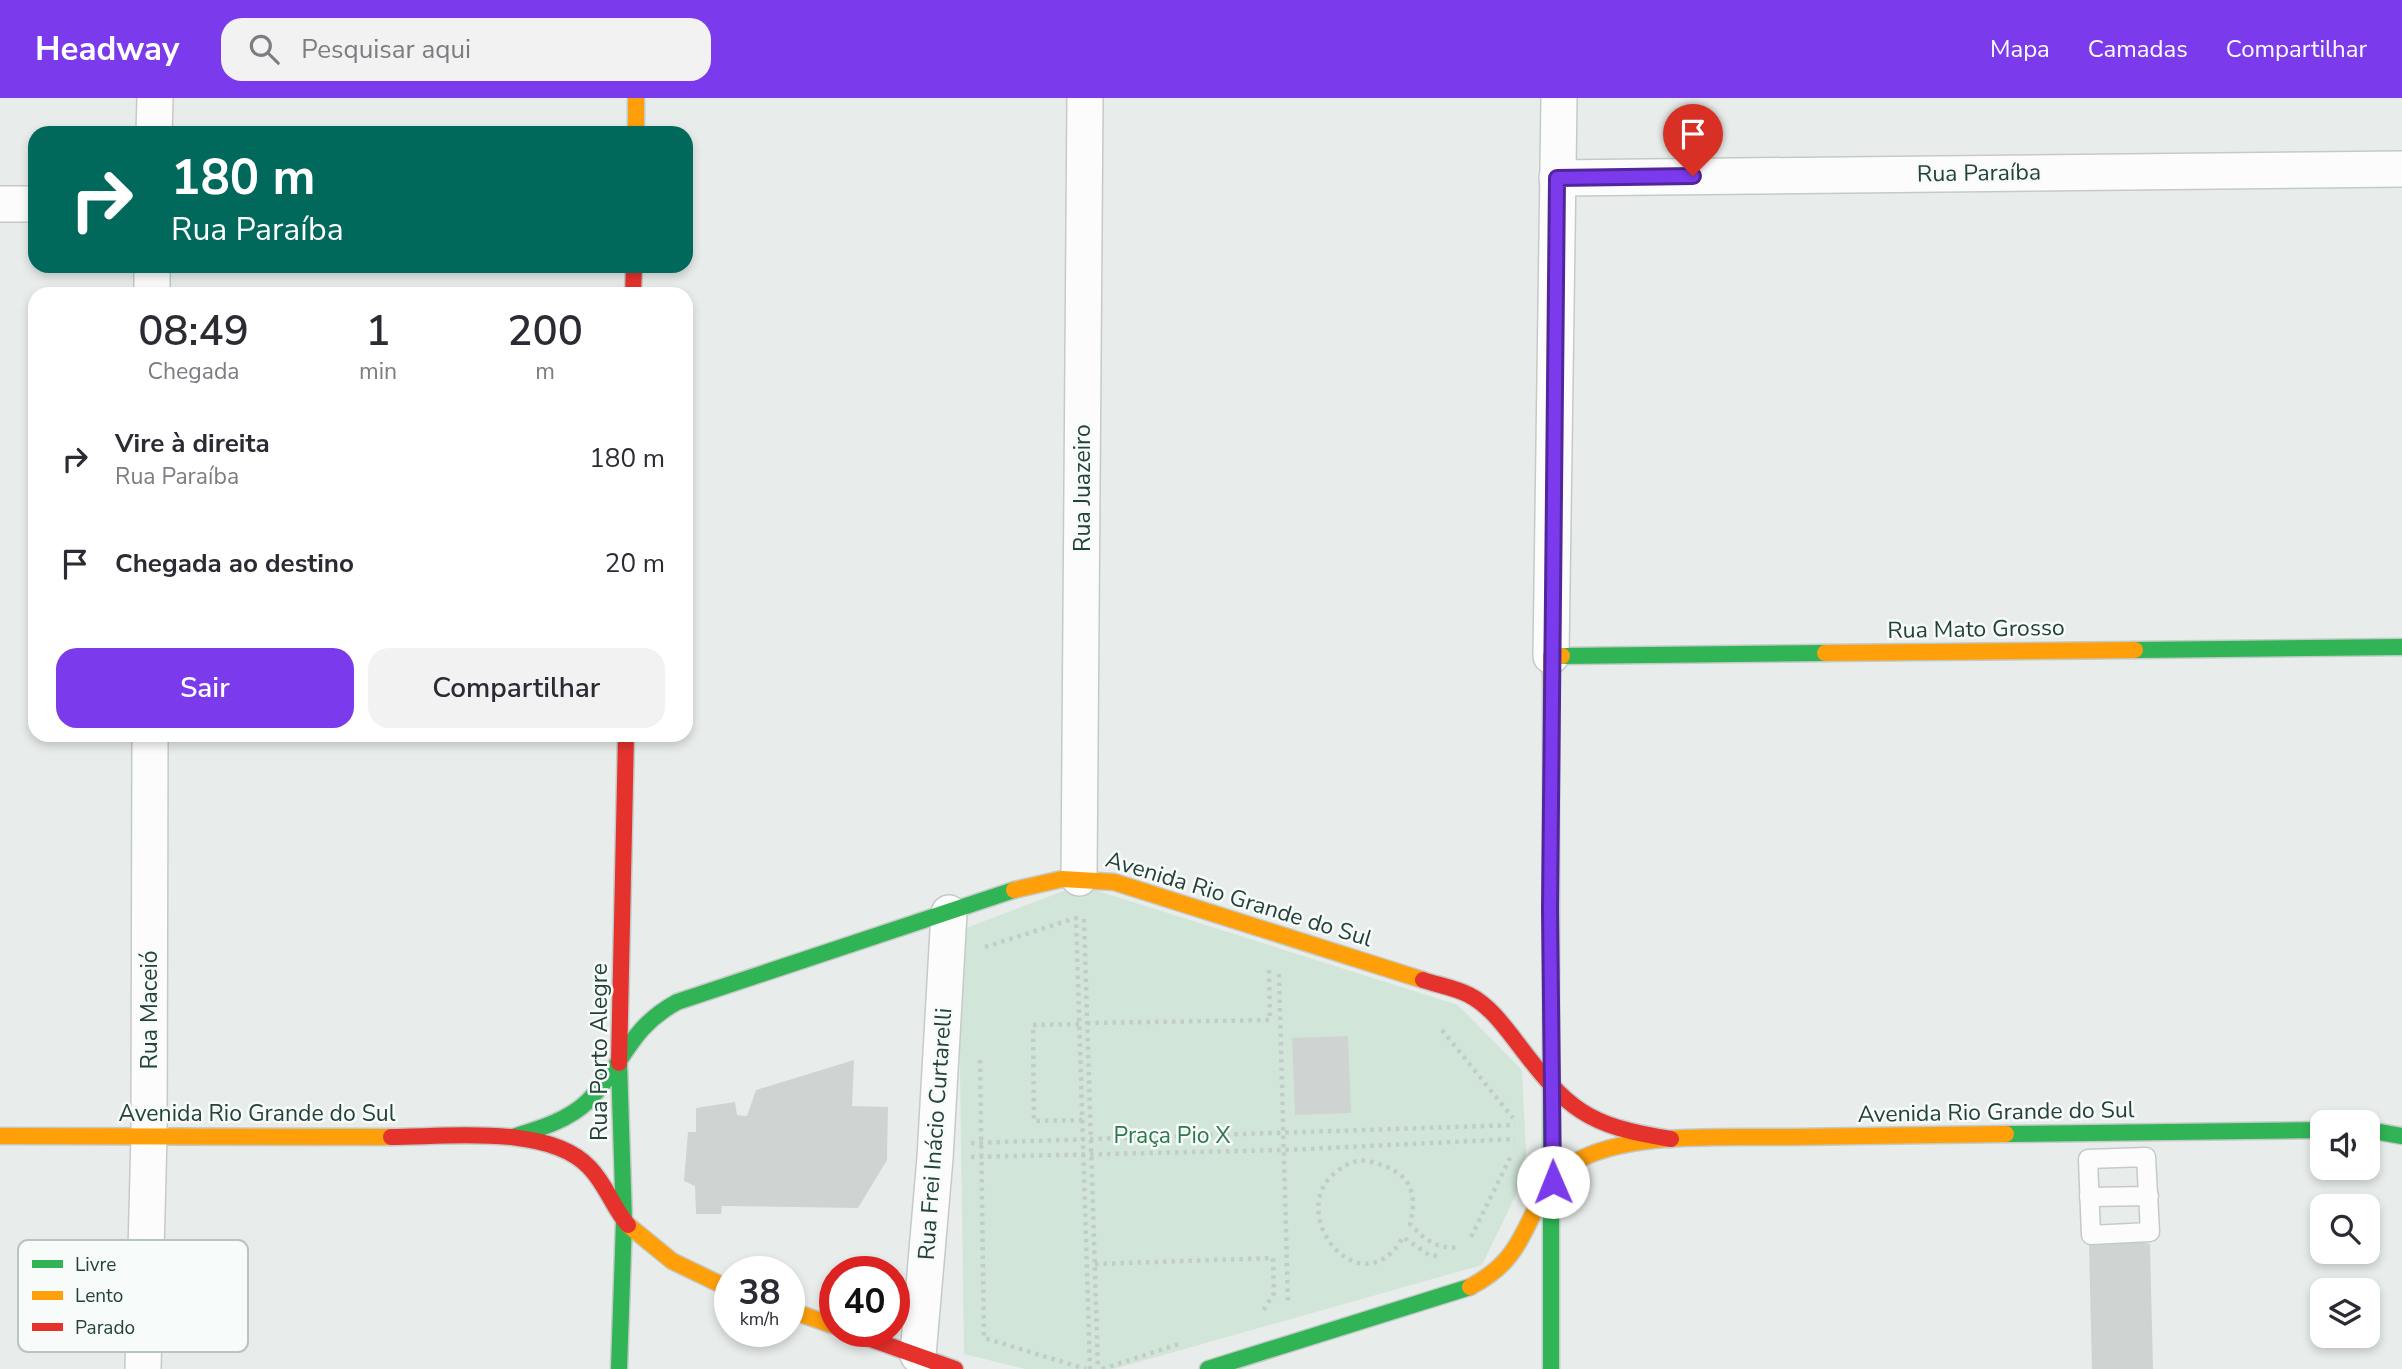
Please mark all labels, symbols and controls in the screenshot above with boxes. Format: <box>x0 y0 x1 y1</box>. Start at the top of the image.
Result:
search box <box>221 18 711 81</box>
text: Headway <box>35 27 179 72</box>
icon: search <box>245 30 283 68</box>
text: Pesquisar aqui <box>301 32 471 67</box>
text: Mapa <box>1990 33 2050 65</box>
text: Camadas <box>2088 33 2188 65</box>
text: Compartilhar <box>2226 33 2367 65</box>
pin <box>1663 104 1723 176</box>
icon: arrive <box>1674 115 1712 153</box>
text: 180 m <box>171 144 315 211</box>
icon: right <box>56 154 147 245</box>
street label: Rua Paraíba <box>1917 156 2041 190</box>
text: Rua Paraíba <box>171 208 344 251</box>
text: 08:49 <box>138 303 249 360</box>
text: 1 <box>365 303 391 360</box>
text: 200 <box>507 303 583 360</box>
text: Chegada <box>147 356 240 387</box>
text: min <box>359 356 397 387</box>
text: m <box>535 356 555 387</box>
street label: Rua Juazeiro <box>1067 424 1098 552</box>
text: Vire à direita <box>115 426 270 461</box>
icon: right <box>56 440 94 478</box>
text: 180 m <box>589 441 665 476</box>
text: Rua Paraíba <box>115 461 239 492</box>
icon: arrive <box>56 545 94 583</box>
text: Chegada ao destino <box>115 546 354 581</box>
text: 20 m <box>605 546 665 581</box>
street label: Rua Mato Grosso <box>1887 612 2065 646</box>
button: Sair <box>56 648 354 728</box>
button: Compartilhar <box>368 648 665 728</box>
street label: Avenida Rio Grande do Sul <box>1102 844 1376 954</box>
street label: Rua Maceió <box>134 950 165 1070</box>
street label: Rua Porto Alegre <box>584 963 615 1141</box>
street label: Rua Frei Inácio Curtarelli <box>911 1007 959 1261</box>
street label: Avenida Rio Grande do Sul <box>1857 1094 2135 1130</box>
street label: Avenida Rio Grande do Sul <box>119 1098 396 1129</box>
map controls <box>2310 1110 2380 1348</box>
button: sound <box>2310 1110 2380 1180</box>
park label: Praça Pio X <box>1114 1120 1230 1151</box>
position arrow <box>1516 1145 1590 1219</box>
button: search <box>2310 1194 2380 1264</box>
legend <box>18 1240 248 1352</box>
text: Livre <box>75 1252 116 1278</box>
speed limit sign: 40 <box>819 1256 910 1347</box>
text: 38 <box>738 1269 781 1316</box>
button: layers <box>2310 1278 2380 1348</box>
text: Lento <box>75 1283 123 1309</box>
text: km/h <box>740 1307 779 1331</box>
text: Parado <box>75 1315 135 1341</box>

